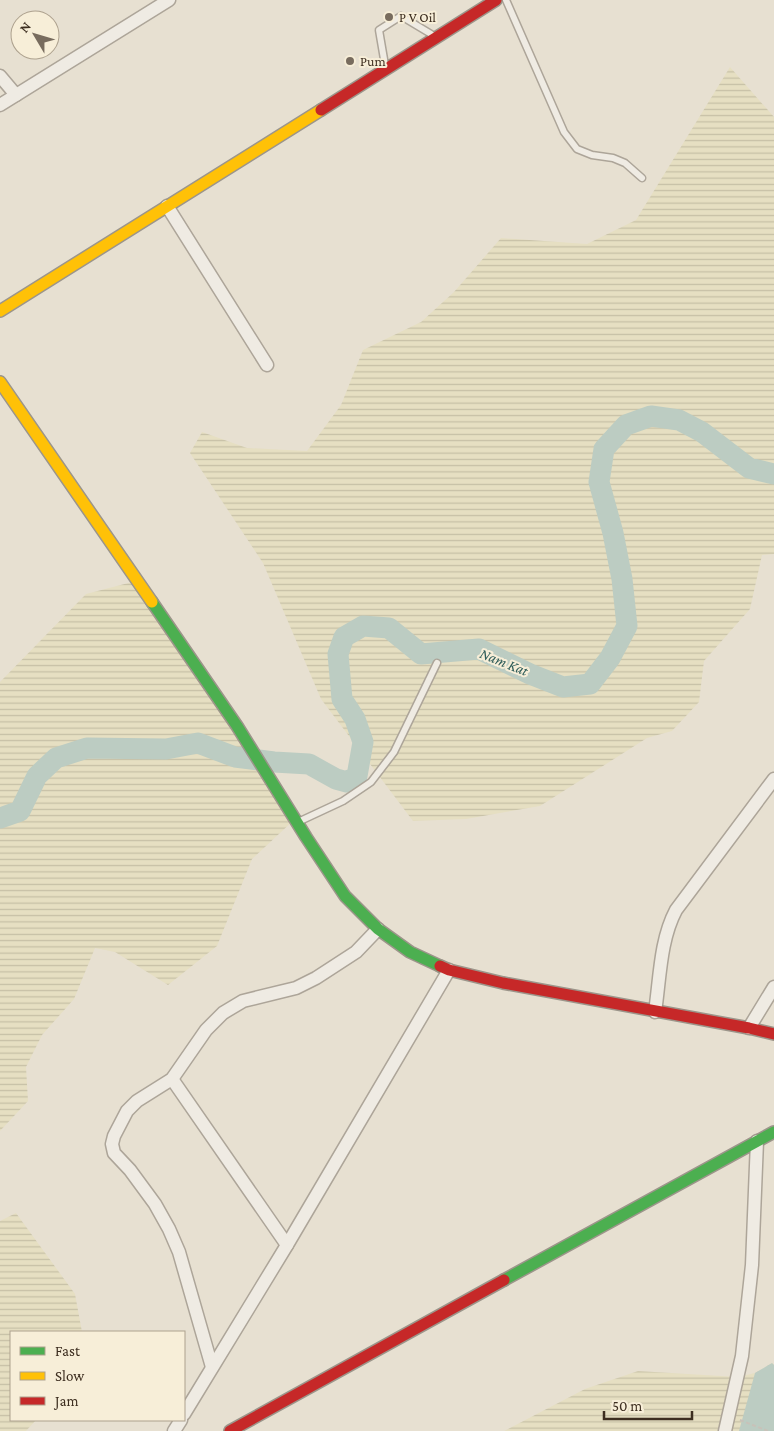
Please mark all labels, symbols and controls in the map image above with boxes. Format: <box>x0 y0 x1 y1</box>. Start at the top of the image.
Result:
place label: P V Oil <box>399 9 436 25</box>
north arrow <box>10 10 60 60</box>
marker: P V Oil <box>383 11 395 23</box>
text: N <box>16 18 34 36</box>
place label: Pum <box>360 53 386 69</box>
marker: Pum <box>344 55 356 67</box>
water label: Nam Kat <box>478 645 531 679</box>
legend <box>10 1331 185 1421</box>
text: Fast <box>55 1343 81 1359</box>
text: Slow <box>55 1368 85 1384</box>
scale bar <box>604 1388 692 1420</box>
text: Jam <box>53 1393 78 1410</box>
text: 50 m <box>612 1398 642 1414</box>

